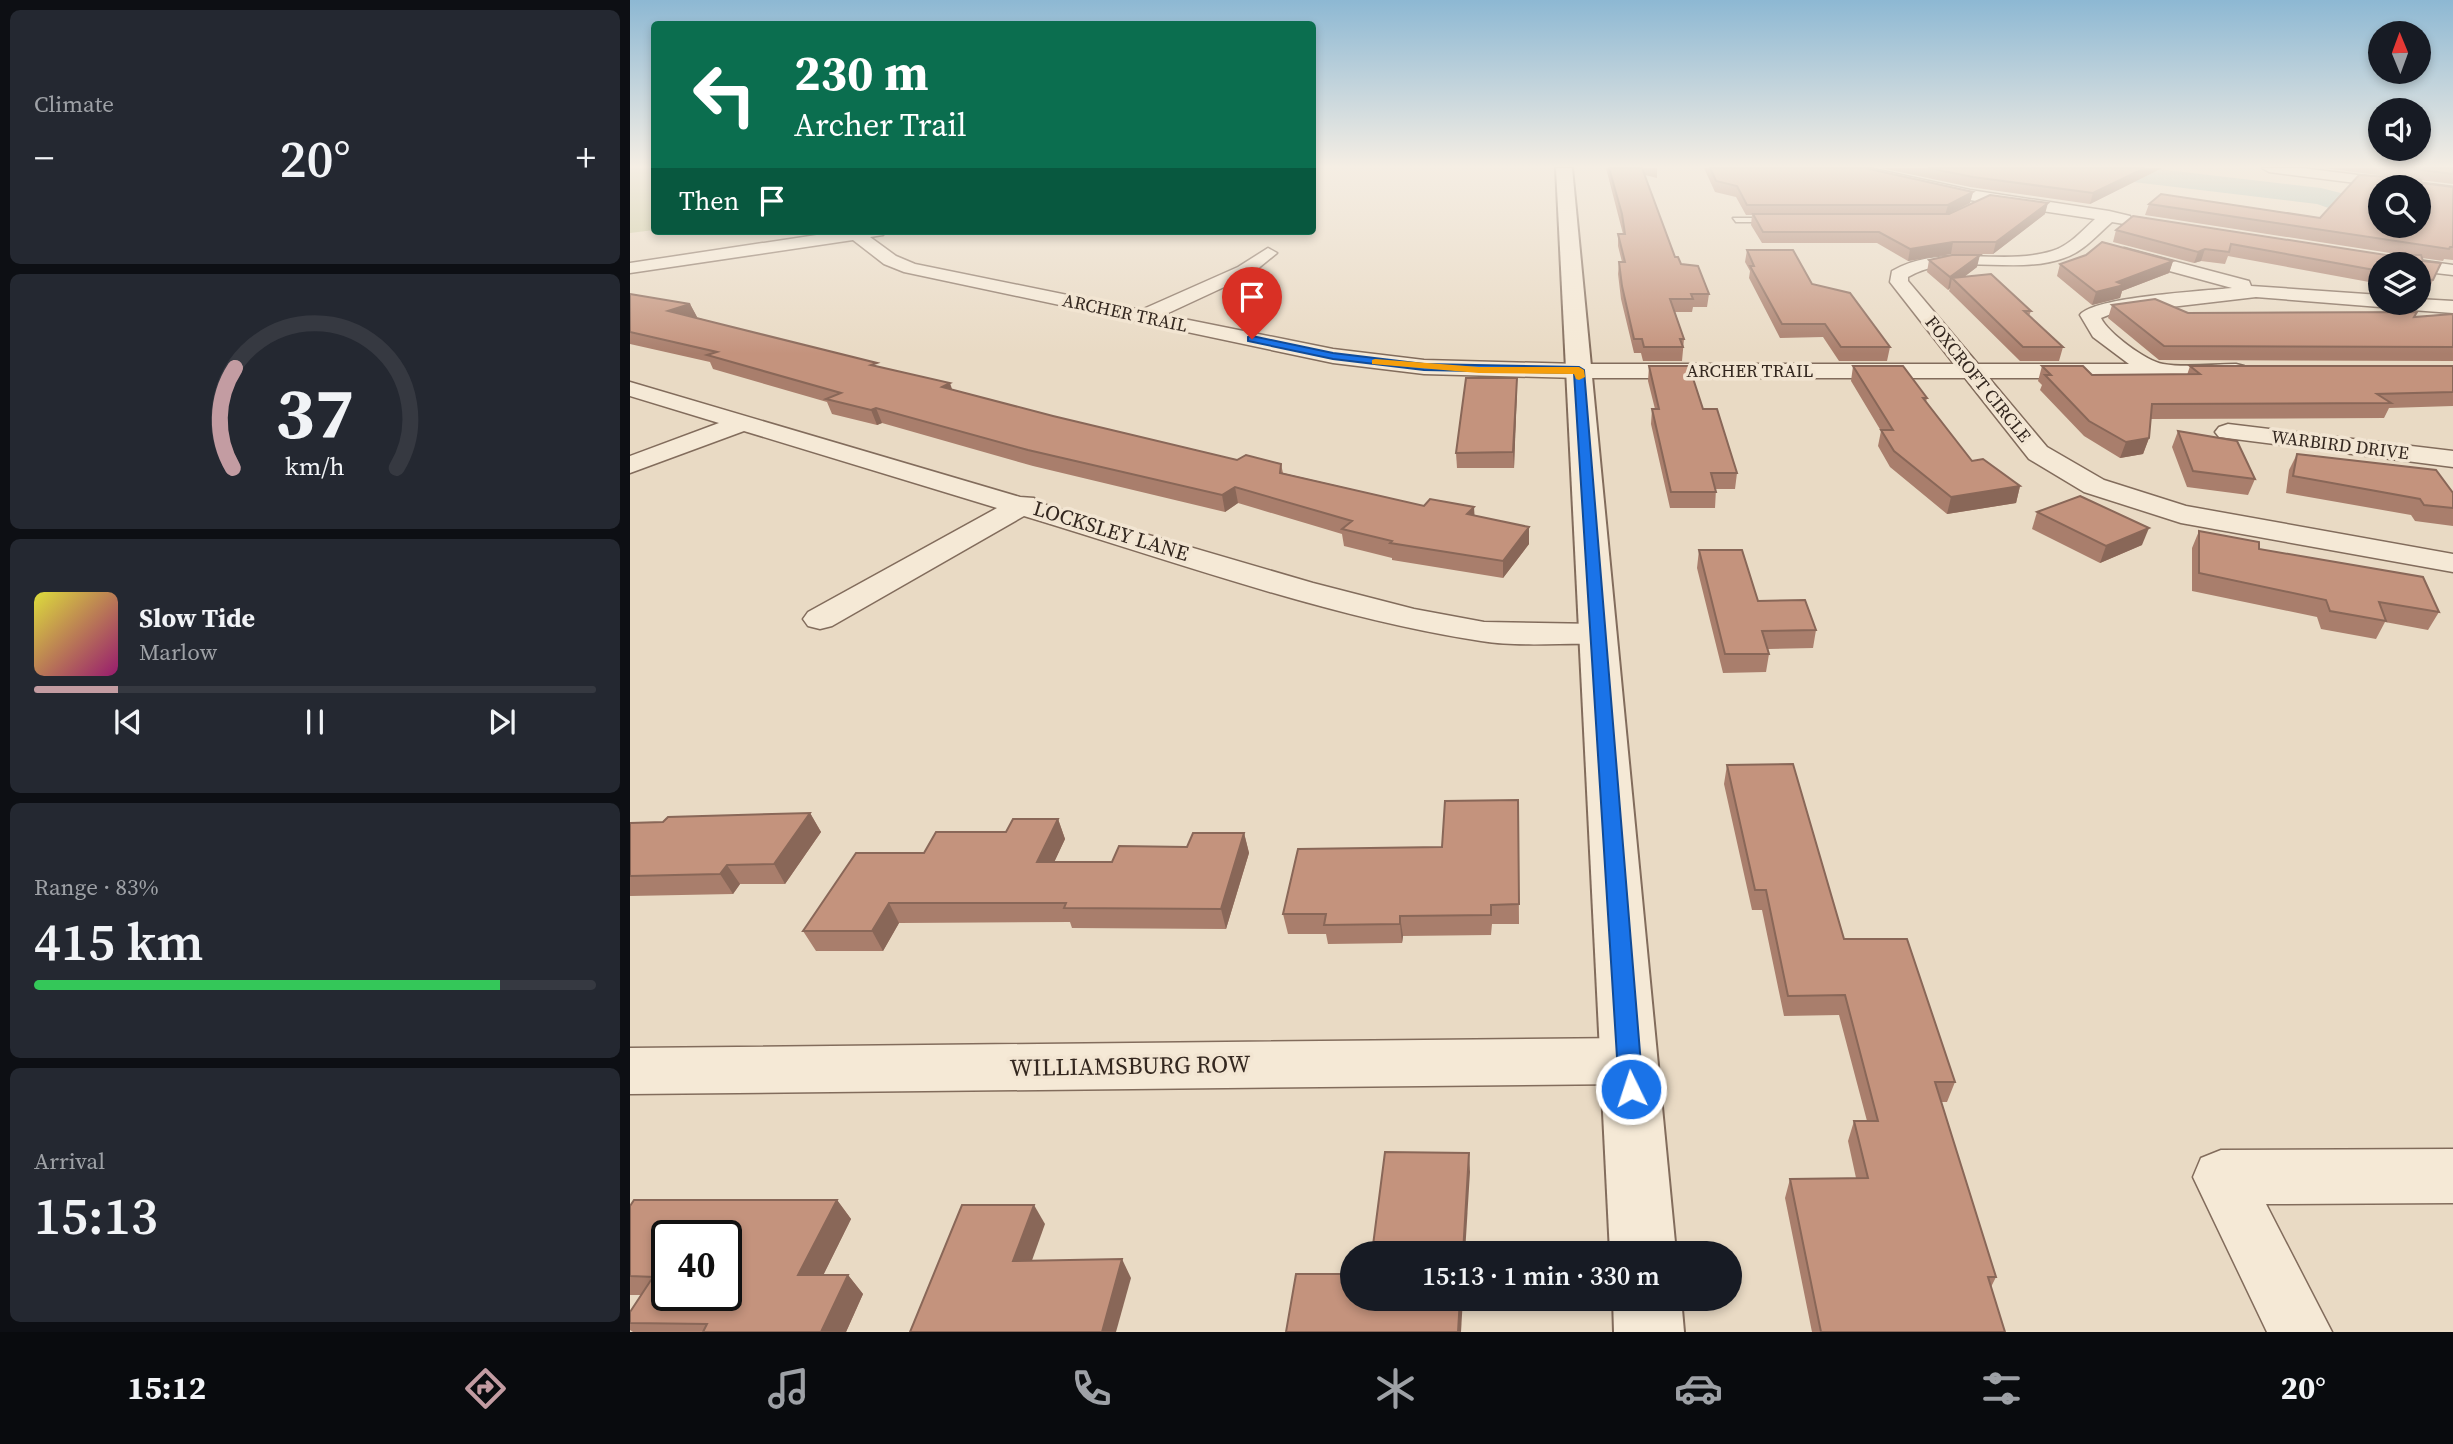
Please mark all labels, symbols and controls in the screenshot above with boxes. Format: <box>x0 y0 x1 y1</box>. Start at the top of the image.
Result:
north arrow <box>2368 21 2431 84</box>
map controls <box>2368 21 2431 315</box>
text: 230 m <box>794 39 929 106</box>
icon: left <box>679 49 770 140</box>
text: Climate <box>34 88 114 120</box>
button: sound <box>2368 98 2431 161</box>
text: Archer Trail <box>794 103 967 147</box>
text: 20° <box>279 123 351 194</box>
text: − <box>34 132 54 184</box>
text: + <box>576 132 596 184</box>
button: search <box>2368 175 2431 238</box>
icon: arrive <box>753 182 791 220</box>
text: Then <box>679 183 739 219</box>
button: layers <box>2368 252 2431 315</box>
pin <box>1222 267 1282 339</box>
icon: arrive <box>1233 278 1271 316</box>
street label: ARCHER TRAIL <box>1060 287 1190 338</box>
street label: FOXCROFT CIRCLE <box>1920 310 2037 447</box>
street label: ARCHER TRAIL <box>1686 358 1814 383</box>
text: 37 <box>276 363 354 462</box>
street label: WARBIRD DRIVE <box>2270 424 2411 465</box>
text: km/h <box>285 448 345 482</box>
street label: LOCKSLEY LANE <box>1030 493 1192 568</box>
text: Slow Tide <box>139 600 255 636</box>
text: Marlow <box>139 636 217 668</box>
icon: previous <box>109 703 147 741</box>
icon: pause <box>296 703 334 741</box>
icon: next <box>483 703 521 741</box>
text: Range · 83% <box>34 871 159 903</box>
text: 415 km <box>34 906 203 977</box>
street label: WILLIAMSBURG ROW <box>1009 1047 1251 1084</box>
position arrow <box>1594 1052 1668 1126</box>
text: Arrival <box>34 1145 105 1177</box>
text: 15:13 <box>34 1180 158 1251</box>
speed limit sign: 40 <box>651 1220 742 1311</box>
text: 15:13 · 1 min · 330 m <box>1422 1258 1660 1294</box>
icon: directions <box>461 1364 510 1413</box>
icon: music <box>764 1364 813 1413</box>
icon: phone <box>1067 1364 1116 1413</box>
icon: climate <box>1371 1364 1420 1413</box>
icon: car <box>1674 1364 1723 1413</box>
icon: filters <box>1977 1364 2026 1413</box>
text: 15:12 <box>127 1366 206 1410</box>
text: 20° <box>2281 1366 2326 1410</box>

